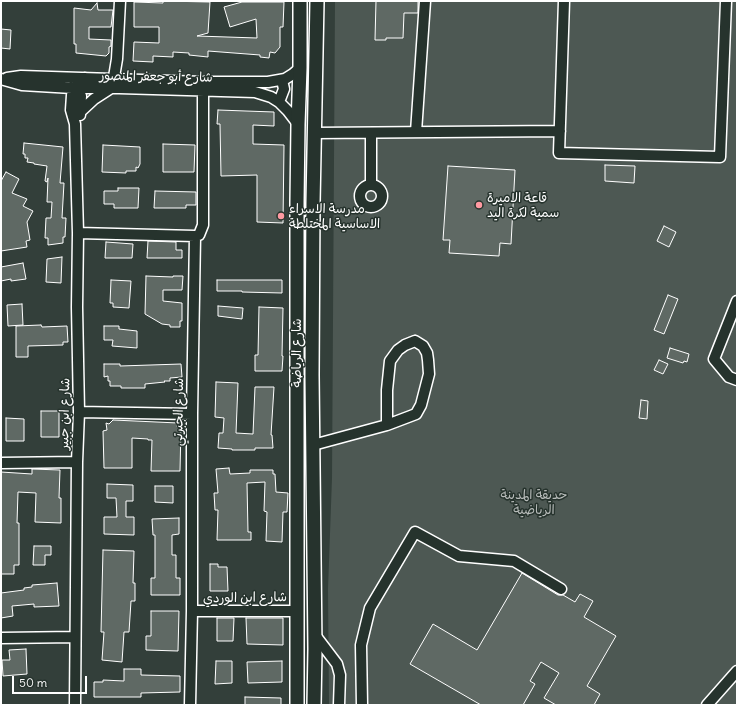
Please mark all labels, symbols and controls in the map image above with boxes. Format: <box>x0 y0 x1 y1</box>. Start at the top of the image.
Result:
street label: شارع أبو جعفر المنصور <box>99 68 213 86</box>
place label: قاعة الاميرة سمية لكرة اليد <box>487 190 559 221</box>
marker: قاعة الاميرة سمية لكرة اليد <box>474 200 484 210</box>
place label: مدرسة الاسراء الاساسية المختلطة <box>289 201 380 232</box>
marker: مدرسة الاسراء الاساسية المختلطة <box>276 211 286 221</box>
street label: شارع الرياضة <box>289 319 305 387</box>
street label: شارع ابن جبير <box>57 378 73 450</box>
street label: شارع الجبرتي <box>171 378 187 446</box>
park label: حديقة المدينة الرياضية <box>501 487 567 518</box>
street label: شارع ابن الوردي <box>203 589 287 607</box>
scale bar <box>14 668 89 694</box>
text: 50 m <box>19 675 47 690</box>

